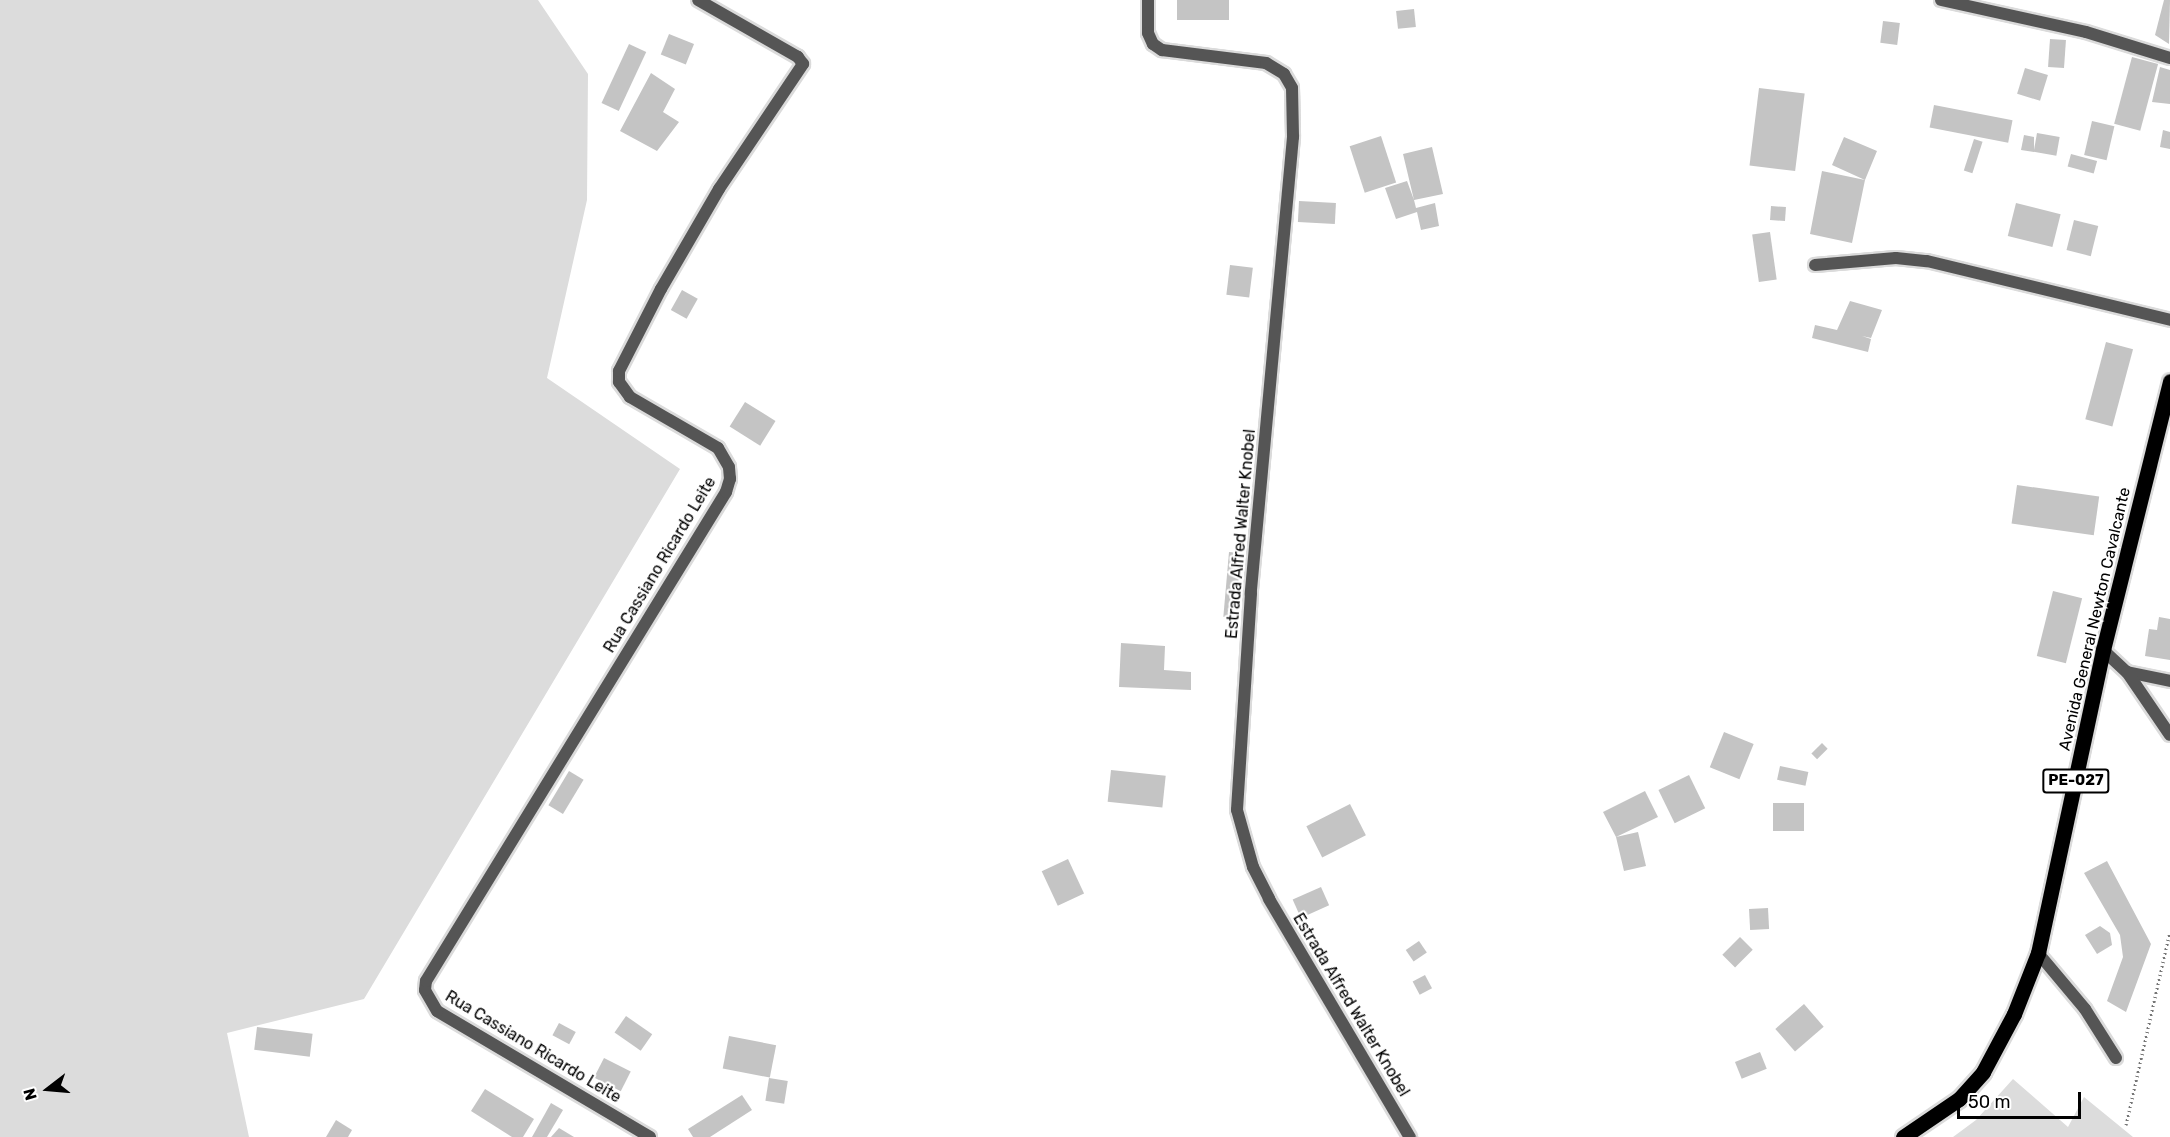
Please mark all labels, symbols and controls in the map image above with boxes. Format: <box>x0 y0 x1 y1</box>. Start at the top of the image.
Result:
street label: Estrada Alfred Walter Knobel <box>1222 428 1260 640</box>
street label: Rua Cassiano Ricardo Leite <box>600 474 720 656</box>
street label: Avenida General Newton Cavalcante <box>2055 486 2135 752</box>
road number: PE-027 <box>2042 769 2110 793</box>
street label: Estrada Alfred Walter Knobel <box>1288 909 1414 1101</box>
street label: Rua Cassiano Ricardo Leite <box>442 987 624 1107</box>
north arrow <box>18 1059 78 1119</box>
scale bar <box>1960 1080 2084 1118</box>
text: N <box>19 1086 41 1102</box>
text: 50 m <box>1968 1091 2011 1113</box>

